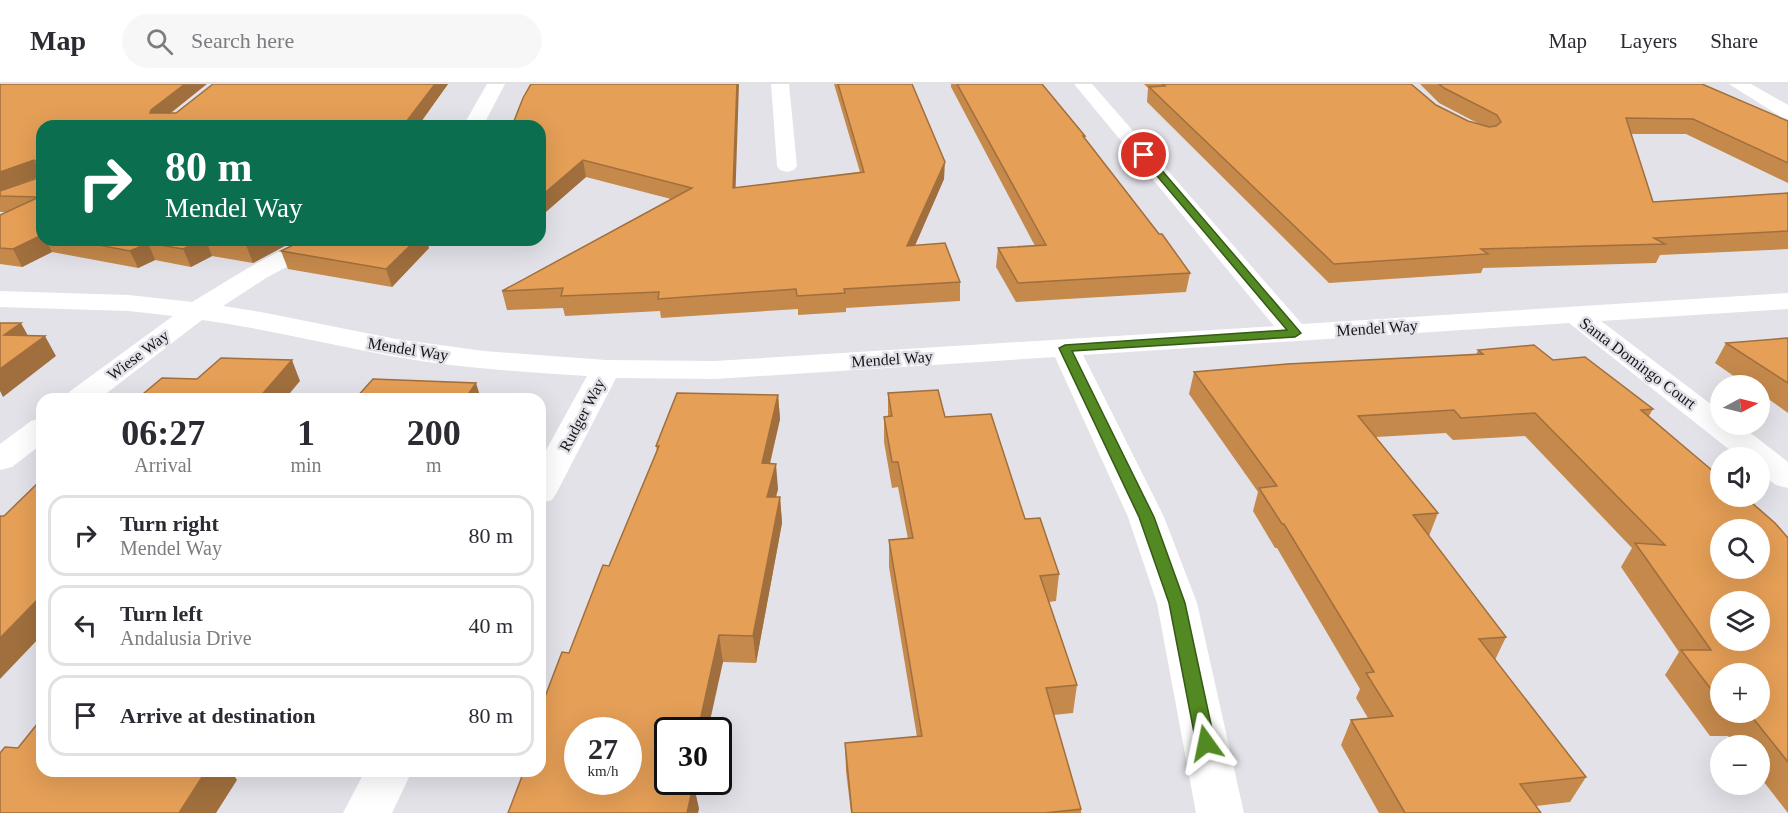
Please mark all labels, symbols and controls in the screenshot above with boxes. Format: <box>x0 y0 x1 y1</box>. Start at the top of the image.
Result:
search box <box>122 14 542 68</box>
text: Map <box>30 25 86 56</box>
icon: search <box>143 25 176 58</box>
text: Search here <box>191 28 294 53</box>
text: Map <box>1549 29 1587 53</box>
text: Layers <box>1620 29 1677 53</box>
text: Share <box>1710 29 1758 53</box>
pin <box>1118 129 1169 180</box>
icon: arrive <box>1127 138 1160 171</box>
icon: right <box>66 144 144 222</box>
text: 80 m <box>165 144 253 190</box>
text: Mendel Way <box>165 193 303 223</box>
street label: Santa Domingo Court <box>1576 314 1700 413</box>
street label: Mendel Way <box>1336 317 1418 340</box>
street label: Wiese Way <box>104 327 172 384</box>
street label: Mendel Way <box>366 334 450 365</box>
street label: Mendel Way <box>851 348 933 371</box>
north arrow <box>1710 375 1770 435</box>
map controls <box>1710 375 1770 795</box>
street label: Rudger Way <box>556 376 609 455</box>
text: 06:27 <box>121 413 205 453</box>
text: 1 <box>297 413 315 453</box>
text: 200 <box>407 413 461 453</box>
button: sound <box>1710 447 1770 507</box>
text: Arrival <box>134 454 192 476</box>
text: min <box>290 454 322 476</box>
text: m <box>426 454 442 476</box>
text: Turn right <box>120 511 219 536</box>
icon: right <box>69 519 102 552</box>
button: search <box>1710 519 1770 579</box>
text: 80 m <box>468 523 513 548</box>
text: Mendel Way <box>120 537 222 559</box>
button: layers <box>1710 591 1770 651</box>
text: Turn left <box>120 601 203 626</box>
icon: left <box>69 609 102 642</box>
text: 40 m <box>468 613 513 638</box>
text: Andalusia Drive <box>120 627 252 649</box>
button: + <box>1710 663 1770 723</box>
icon: arrive <box>69 699 102 732</box>
text: Arrive at destination <box>120 703 316 728</box>
text: 80 m <box>468 703 513 728</box>
position arrow <box>1174 711 1238 775</box>
speed limit sign: 30 <box>654 717 732 795</box>
text: 27 <box>588 732 618 765</box>
button: − <box>1710 735 1770 795</box>
text: km/h <box>588 763 618 779</box>

